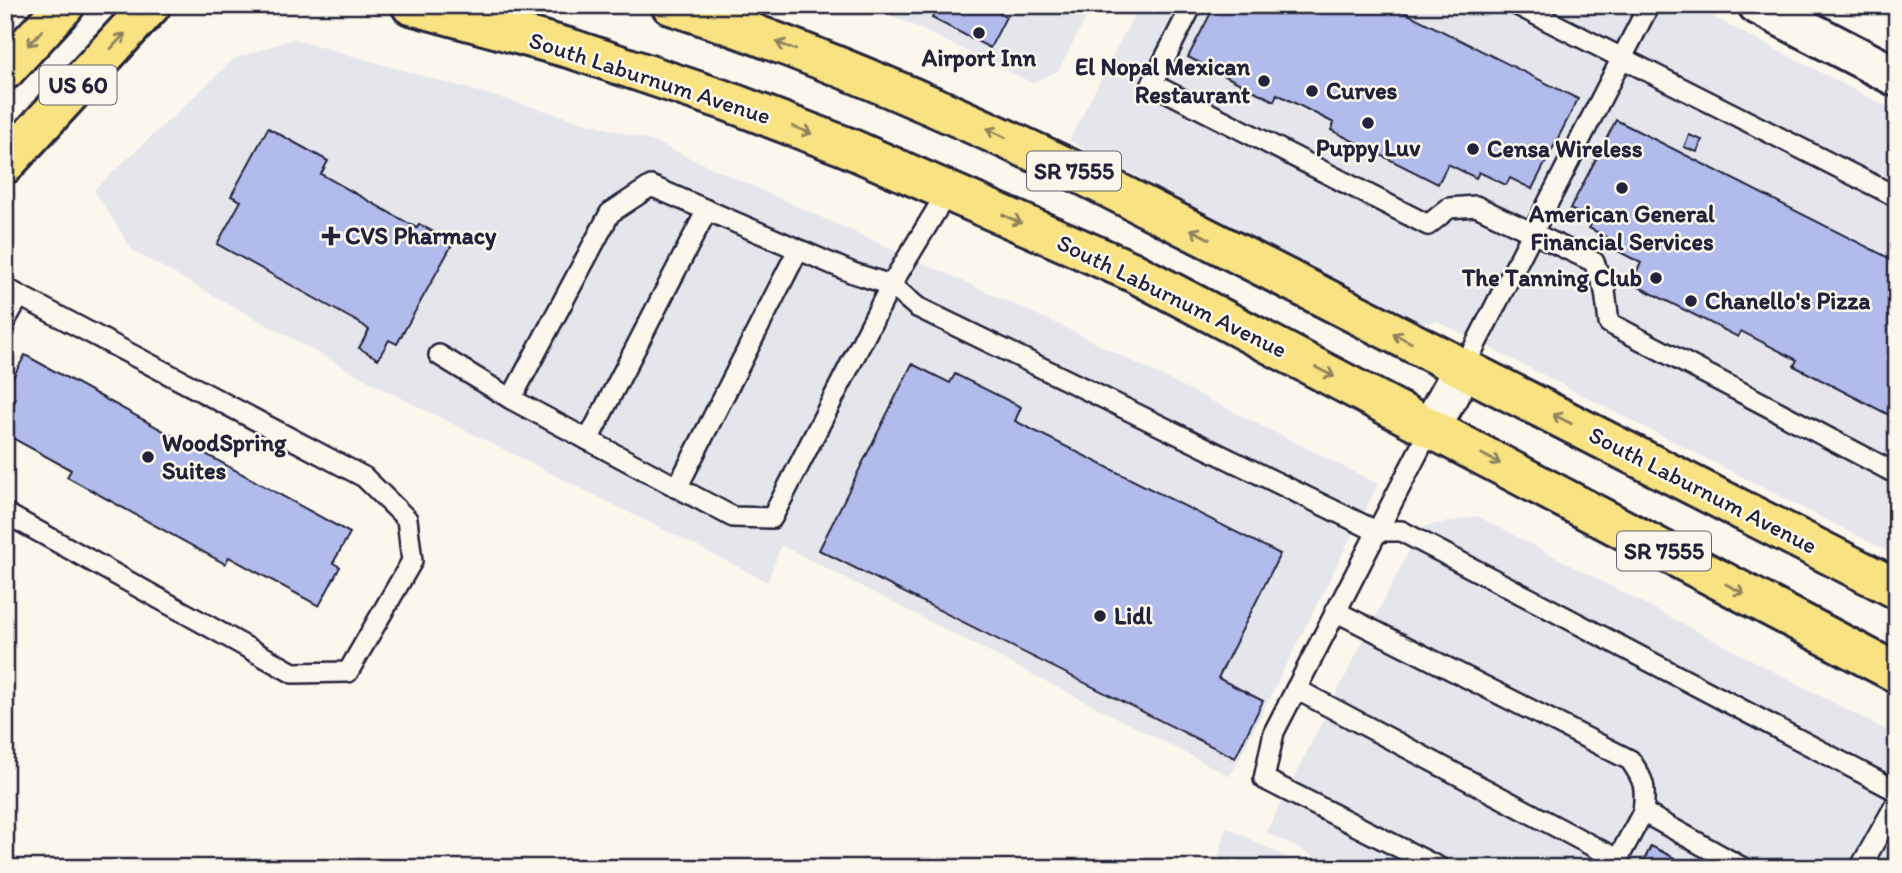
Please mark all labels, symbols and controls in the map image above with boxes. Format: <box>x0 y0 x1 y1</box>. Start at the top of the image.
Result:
street label: South Laburnum Avenue <box>526 25 775 130</box>
marker: Airport Inn <box>971 25 987 41</box>
one-way arrow <box>27 29 43 47</box>
one-way arrow <box>109 33 126 50</box>
one-way arrow <box>776 38 798 51</box>
place label: Airport Inn <box>921 43 1037 73</box>
place label: El Nopal Mexican Restaurant <box>1075 52 1250 109</box>
road number: US 60 <box>40 66 116 104</box>
marker: El Nopal Mexican Restaurant <box>1256 73 1272 89</box>
place label: Curves <box>1326 76 1398 105</box>
marker: Curves <box>1304 83 1320 99</box>
marker: Puppy Luv <box>1360 115 1376 131</box>
one-way arrow <box>791 124 813 137</box>
one-way arrow <box>986 126 1007 140</box>
place label: Puppy Luv <box>1316 133 1421 163</box>
place label: Censa Wireless <box>1487 134 1643 163</box>
marker: Censa Wireless <box>1465 141 1481 157</box>
road number: SR 7555 <box>1027 152 1121 190</box>
marker: American General Financial Services <box>1614 180 1630 196</box>
place label: American General Financial Services <box>1528 199 1715 256</box>
one-way arrow <box>1000 213 1022 226</box>
place label: CVS Pharmacy <box>345 221 497 251</box>
street label: South Laburnum Avenue <box>1053 227 1292 364</box>
one-way arrow <box>1190 227 1211 241</box>
marker: CVS Pharmacy <box>323 228 339 244</box>
place label: The Tanning Club <box>1461 263 1642 293</box>
marker: The Tanning Club <box>1648 270 1664 286</box>
place label: Chanello's Pizza <box>1705 286 1871 315</box>
marker: Chanello's Pizza <box>1683 293 1699 309</box>
one-way arrow <box>1393 330 1413 344</box>
one-way arrow <box>1314 365 1335 379</box>
one-way arrow <box>1552 412 1573 426</box>
street label: South Laburnum Avenue <box>1584 419 1822 560</box>
place label: WoodSpring Suites <box>162 428 287 485</box>
marker: WoodSpring Suites <box>140 449 156 465</box>
one-way arrow <box>1481 452 1501 466</box>
road number: SR 7555 <box>1617 531 1711 570</box>
one-way arrow <box>1725 582 1745 596</box>
place label: Lidl <box>1114 601 1153 630</box>
marker: Lidl <box>1092 608 1108 624</box>

